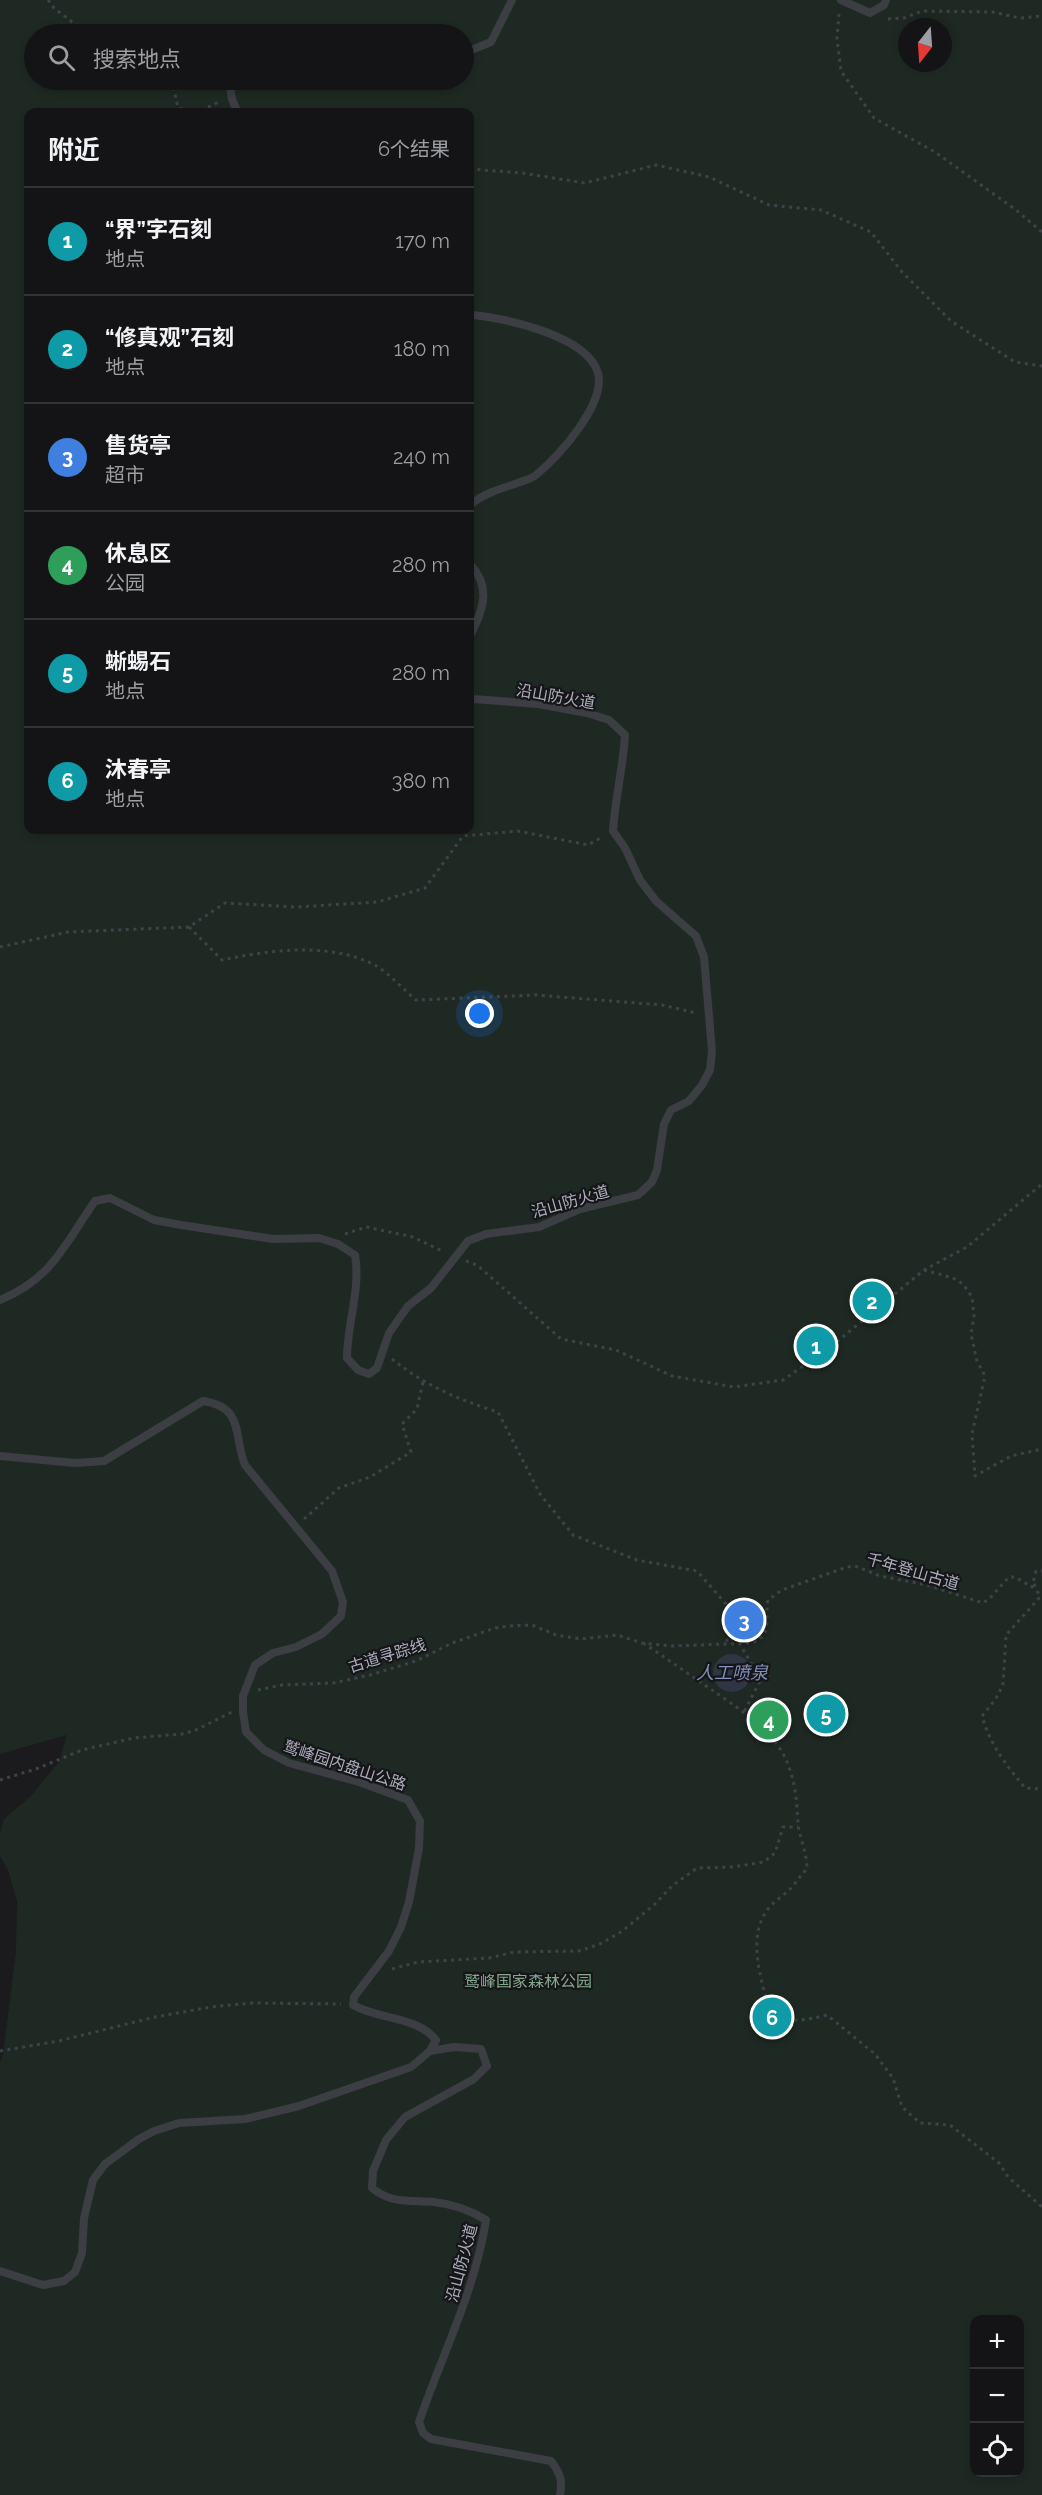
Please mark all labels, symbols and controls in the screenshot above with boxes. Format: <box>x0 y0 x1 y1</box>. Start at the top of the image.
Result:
north arrow <box>898 18 952 72</box>
search box <box>24 24 474 90</box>
icon: search <box>45 41 78 74</box>
text: 搜索地点 <box>93 46 181 72</box>
text: 附近 <box>48 135 100 165</box>
text: 6个结果 <box>378 137 450 161</box>
text: “界”字石刻 <box>105 216 212 242</box>
text: 1 <box>63 229 72 253</box>
text: 170 m <box>395 229 450 253</box>
text: 地点 <box>105 247 145 271</box>
text: “修真观”石刻 <box>105 324 234 350</box>
text: 2 <box>62 337 73 361</box>
text: 180 m <box>394 337 450 361</box>
text: 地点 <box>105 355 145 379</box>
text: 售货亭 <box>105 432 171 458</box>
text: 3 <box>62 445 73 469</box>
text: 240 m <box>393 445 450 469</box>
text: 超市 <box>105 463 145 487</box>
text: 休息区 <box>105 540 171 566</box>
text: 4 <box>62 553 73 577</box>
text: 280 m <box>392 553 450 577</box>
text: 公园 <box>105 571 145 595</box>
text: 蜥蜴石 <box>105 648 171 674</box>
text: 5 <box>62 661 73 685</box>
text: 280 m <box>392 661 450 685</box>
text: 地点 <box>105 679 145 703</box>
street label: 沿山防火道 <box>515 680 597 713</box>
text: 沐春亭 <box>105 756 171 782</box>
text: 6 <box>61 769 74 793</box>
text: 380 m <box>392 769 450 793</box>
text: 地点 <box>105 787 145 811</box>
your location <box>465 999 494 1028</box>
street label: 沿山防火道 <box>529 1181 611 1222</box>
pin: 2 <box>852 1278 892 1324</box>
pin: 1 <box>796 1324 836 1368</box>
street label: 千年登山古道 <box>864 1549 962 1594</box>
pin: 3 <box>724 1598 764 1642</box>
street label: 古道寻踪线 <box>346 1635 428 1676</box>
water label: 人工喷泉 <box>696 1662 769 1683</box>
pin: 5 <box>806 1692 846 1736</box>
pin: 4 <box>750 1698 788 1742</box>
street label: 鹫峰园内盘山公路 <box>281 1737 409 1794</box>
park label: 鹫峰国家森林公园 <box>464 1972 592 1991</box>
pin: 6 <box>752 1994 792 2040</box>
street label: 沿山防火道 <box>442 2222 481 2304</box>
map controls <box>970 2315 1024 2477</box>
button: + <box>970 2315 1024 2369</box>
button: − <box>970 2369 1024 2423</box>
button: locate <box>970 2423 1024 2477</box>

